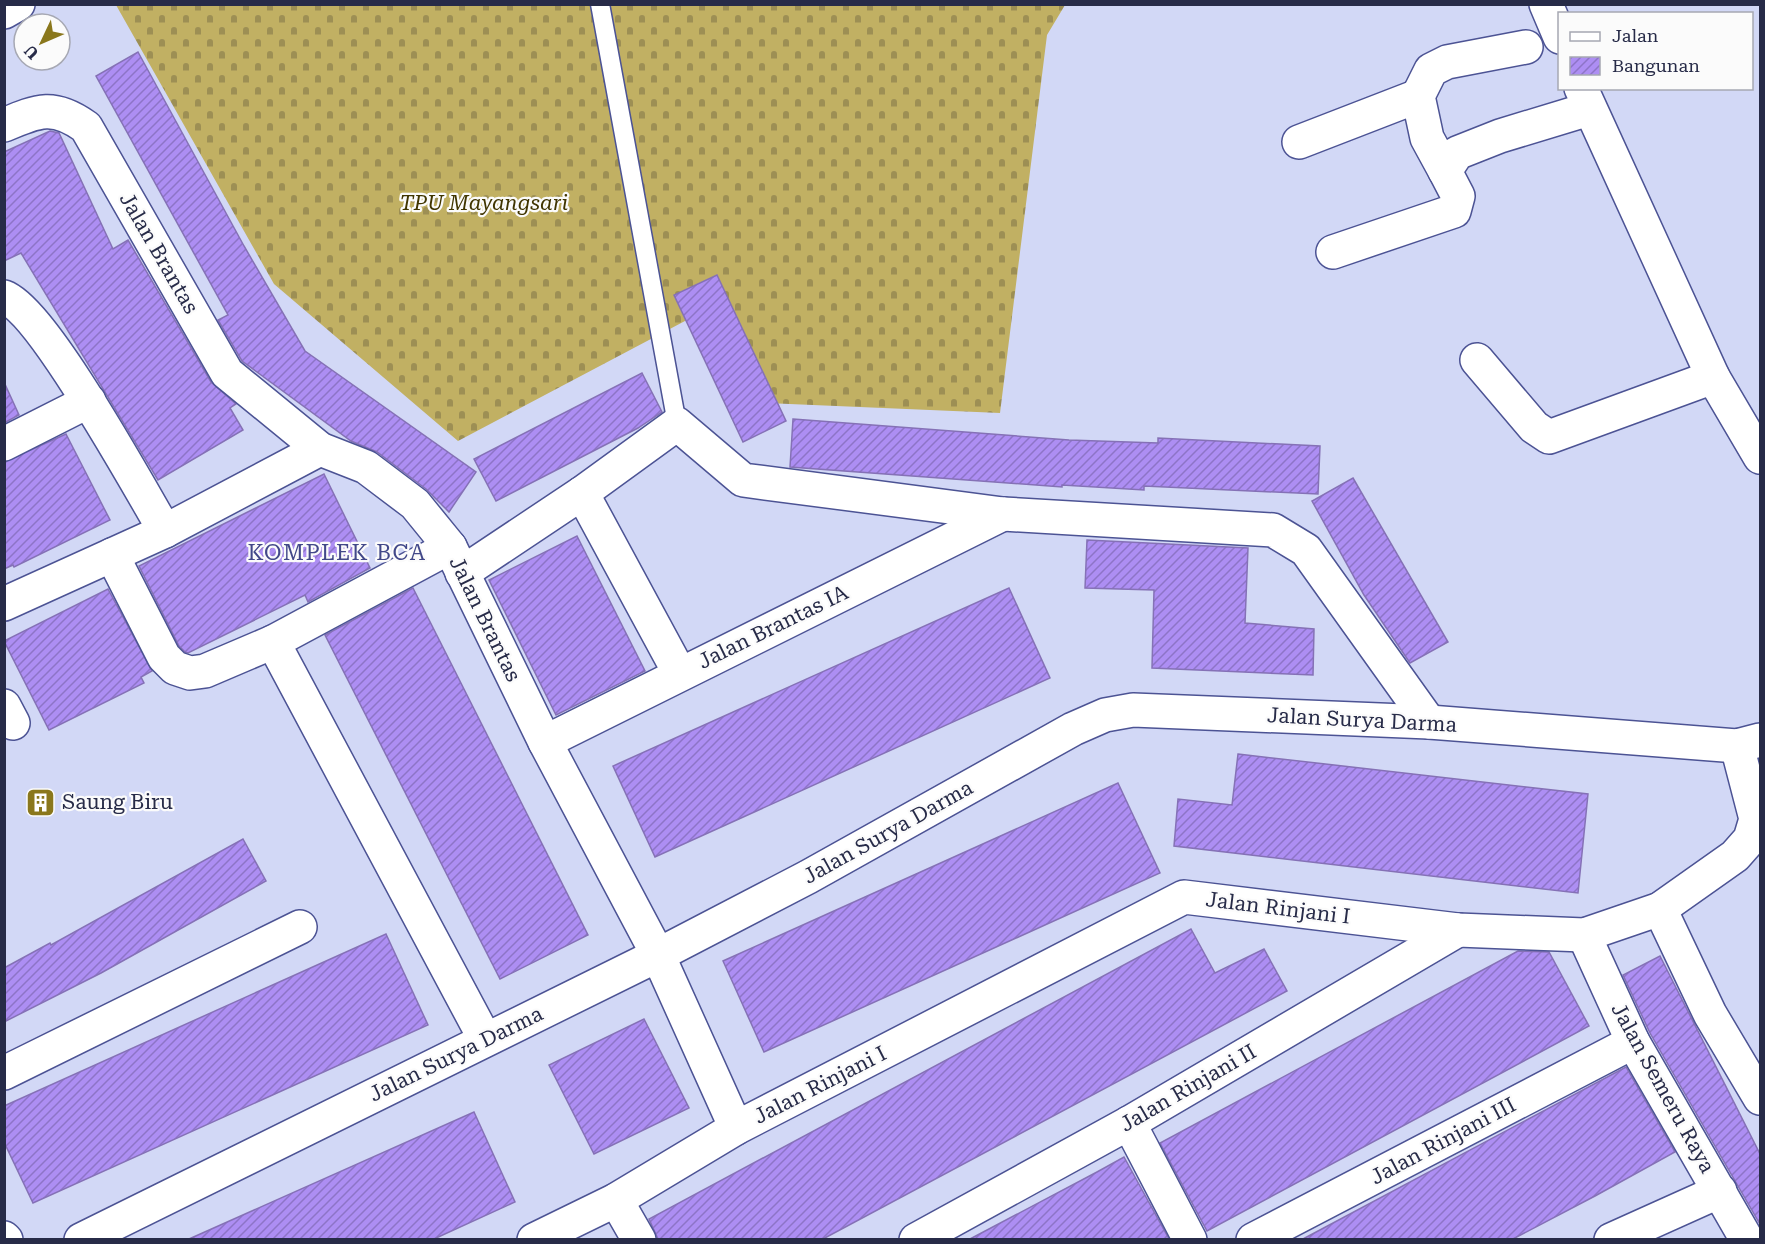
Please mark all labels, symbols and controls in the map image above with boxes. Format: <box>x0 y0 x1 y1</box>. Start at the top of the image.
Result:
north arrow <box>12 12 72 72</box>
legend <box>1558 12 1753 90</box>
text: Jalan <box>1612 25 1659 46</box>
text: U <box>20 41 43 63</box>
text: Bangunan <box>1612 55 1700 76</box>
street label: Jalan Brantas <box>115 188 203 318</box>
park label: TPU Mayangsari <box>400 191 568 215</box>
district label: KOMPLEK BCA <box>247 540 427 565</box>
street label: Jalan Brantas <box>444 553 526 685</box>
street label: Jalan Brantas IA <box>694 580 852 674</box>
street label: Jalan Surya Darma <box>1266 703 1458 737</box>
street label: Jalan Surya Darma <box>799 775 978 889</box>
building icon: Saung Biru <box>25 786 57 818</box>
place label: Saung Biru <box>62 790 173 814</box>
street label: Jalan Rinjani I <box>1204 887 1352 929</box>
street label: Jalan Semeru Raya <box>1606 999 1720 1178</box>
street label: Jalan Surya Darma <box>365 1001 547 1106</box>
street label: Jalan Rinjani II <box>1116 1039 1260 1137</box>
street label: Jalan Rinjani I <box>750 1041 890 1129</box>
street label: Jalan Rinjani III <box>1366 1093 1520 1189</box>

